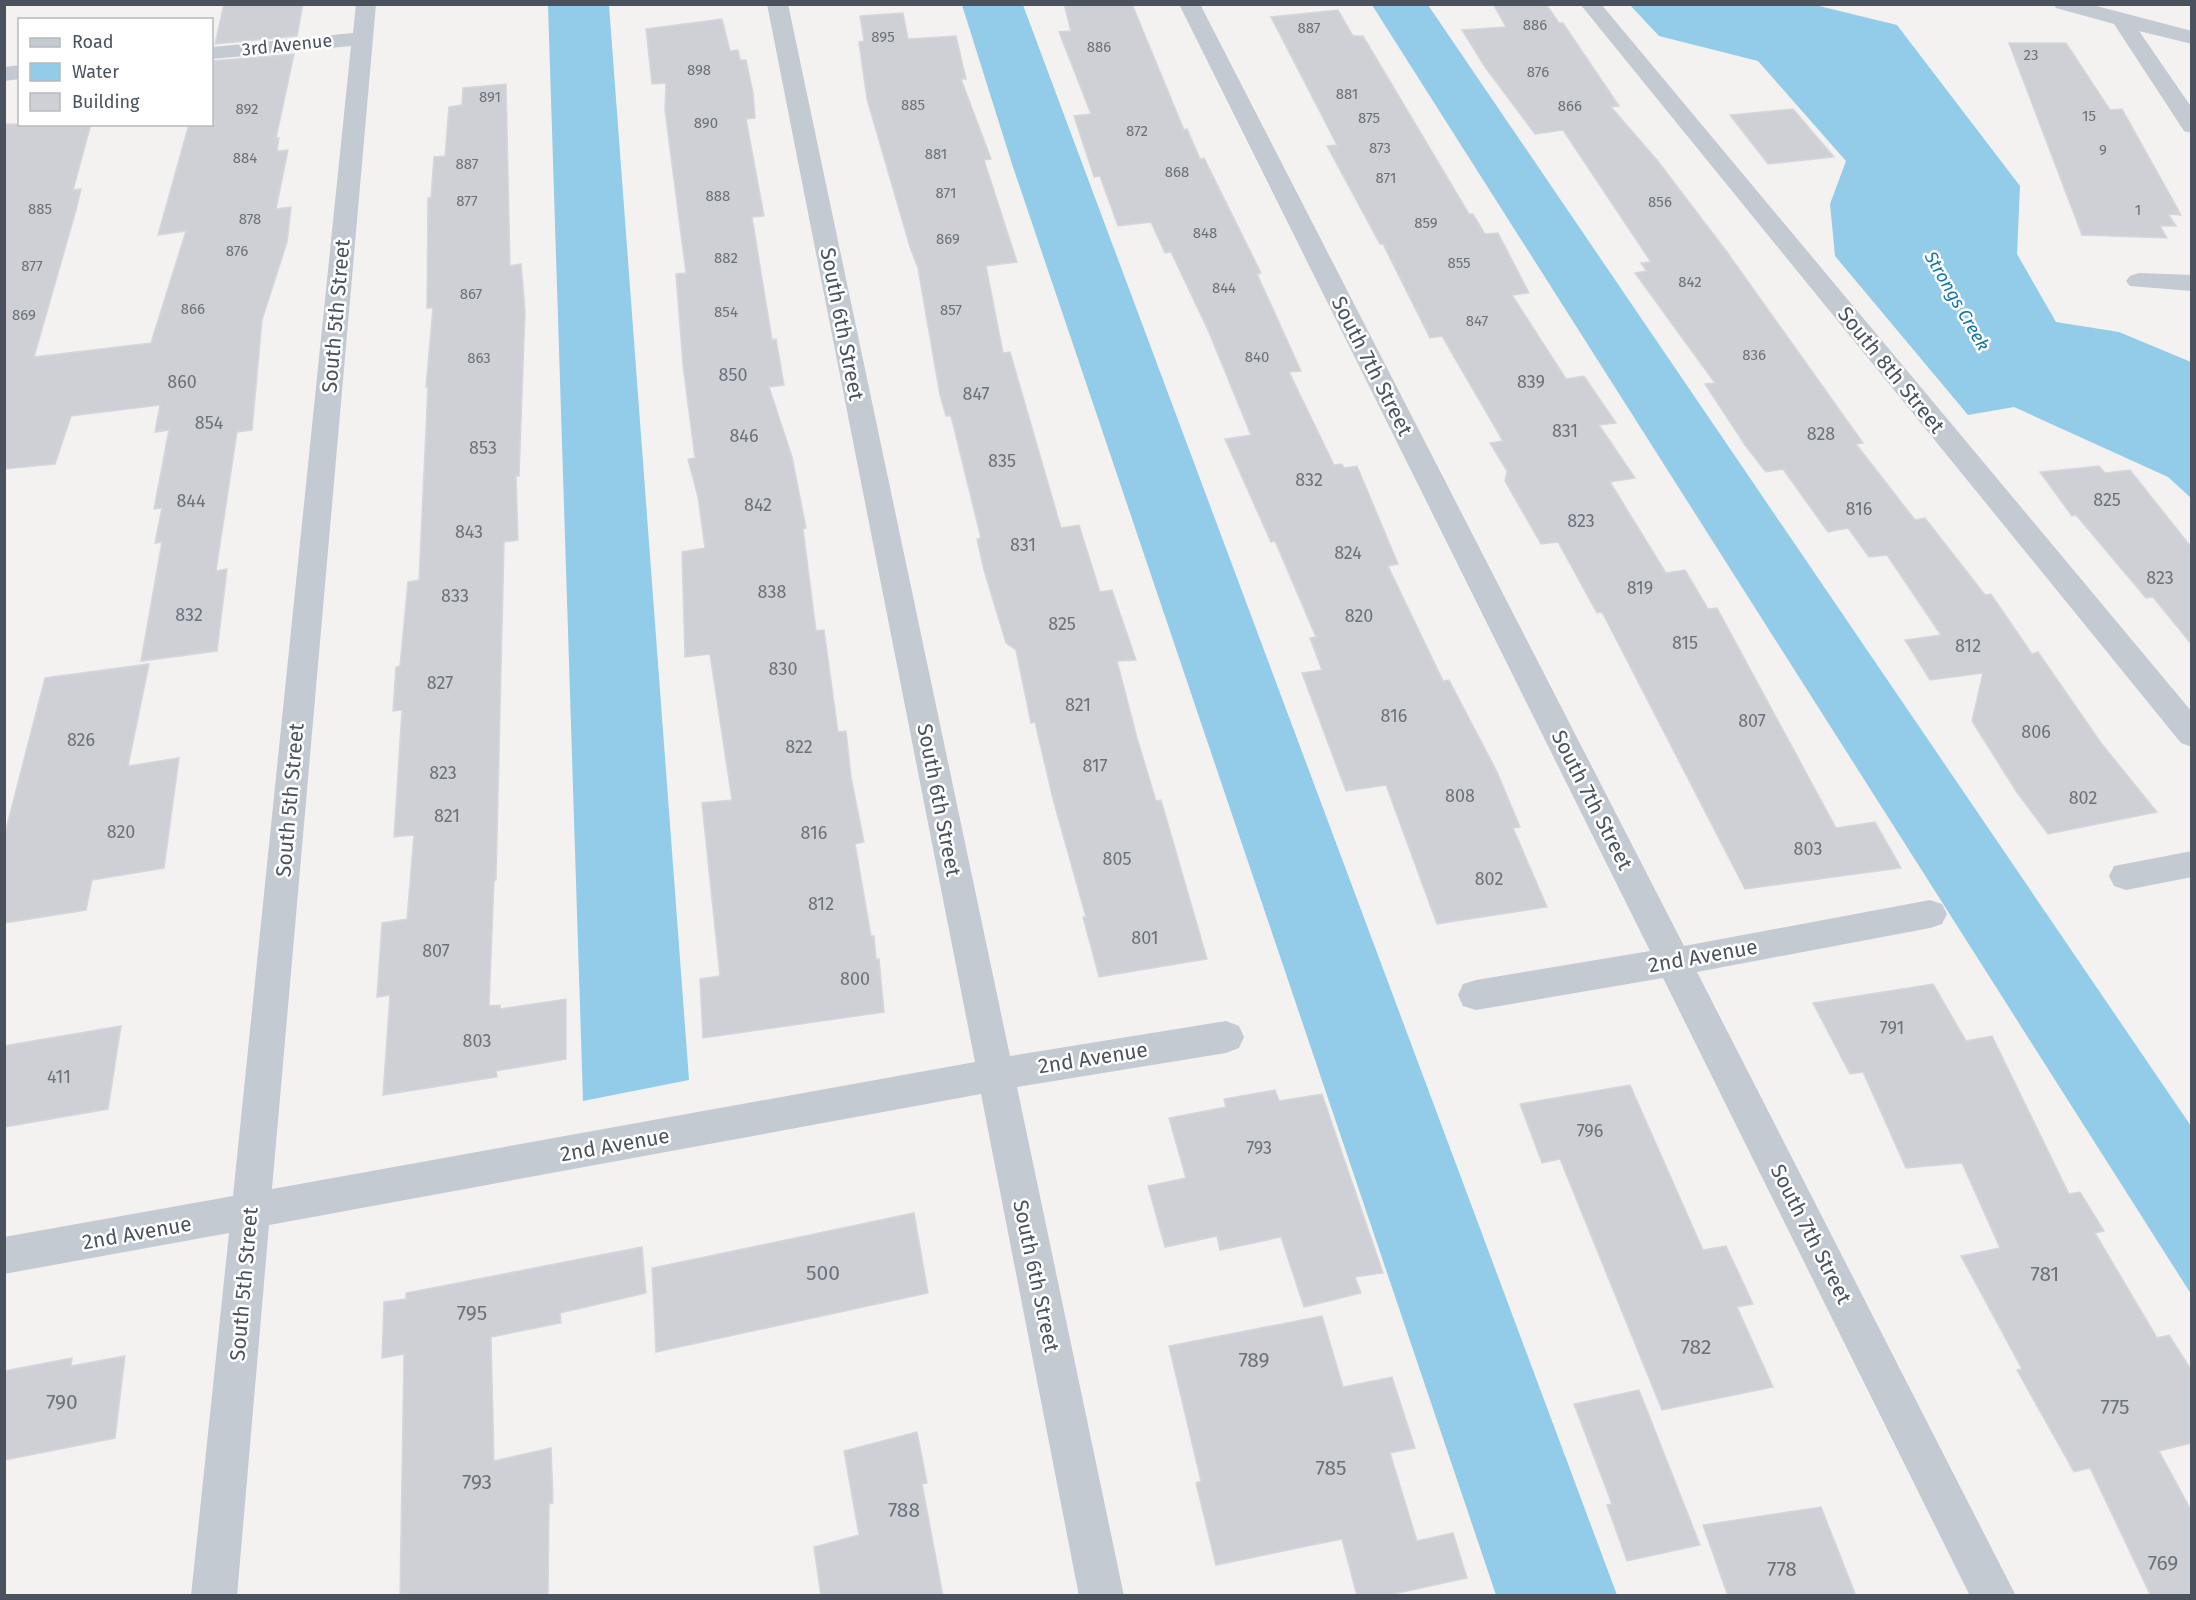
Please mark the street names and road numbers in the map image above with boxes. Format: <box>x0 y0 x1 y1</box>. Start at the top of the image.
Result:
street label: 3rd Avenue <box>241 29 333 61</box>
street label: South 5th Street <box>316 238 356 394</box>
street label: South 6th Street <box>814 245 870 403</box>
street label: South 7th Street <box>1326 292 1419 440</box>
street label: South 8th Street <box>1832 301 1950 439</box>
street label: South 6th Street <box>911 721 967 879</box>
street label: South 5th Street <box>270 722 310 878</box>
street label: South 7th Street <box>1546 726 1639 874</box>
street label: 2nd Avenue <box>1646 934 1760 978</box>
street label: 2nd Avenue <box>1036 1037 1150 1079</box>
street label: 2nd Avenue <box>558 1123 672 1167</box>
street label: South 7th Street <box>1765 1160 1858 1308</box>
street label: South 6th Street <box>1007 1197 1065 1355</box>
street label: South 5th Street <box>224 1206 264 1362</box>
street label: 2nd Avenue <box>80 1211 194 1255</box>

